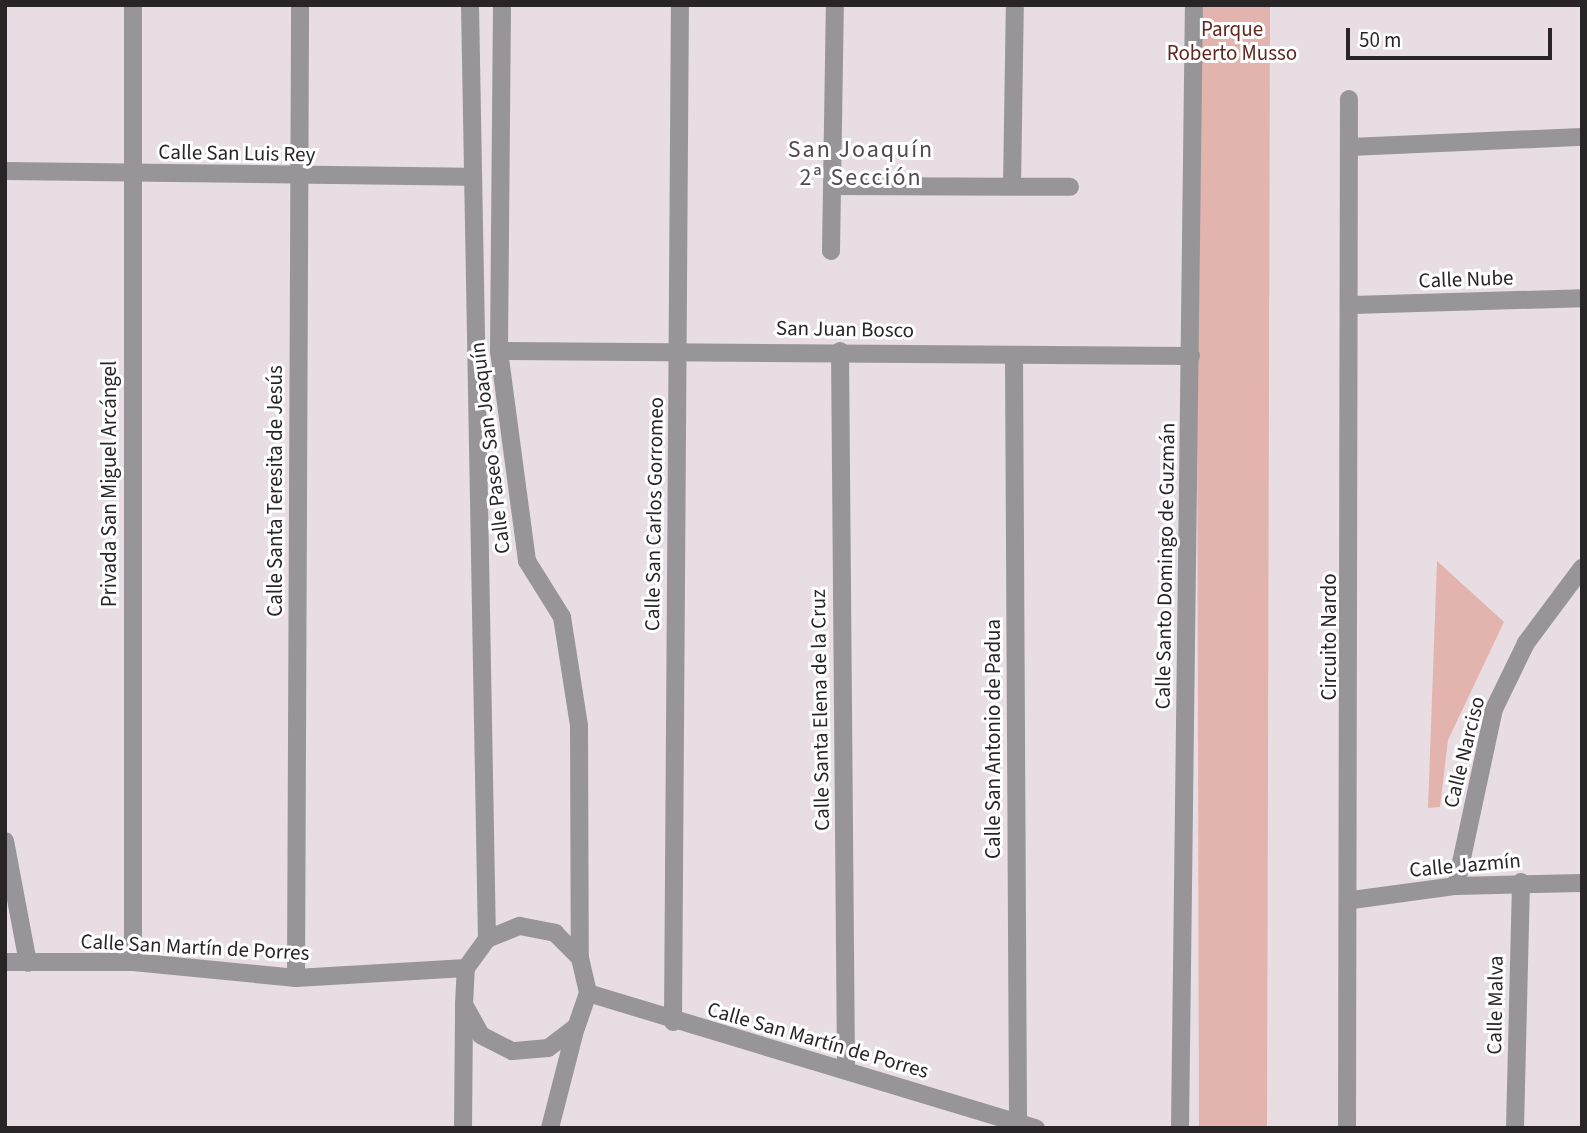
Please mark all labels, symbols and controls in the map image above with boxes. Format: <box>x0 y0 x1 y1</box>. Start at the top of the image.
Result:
scale bar <box>1349 14 1556 58</box>
park label: Parque Roberto Musso <box>1167 16 1297 66</box>
text: 50 m <box>1359 25 1401 55</box>
district label: San Joaquín 2ª Sección <box>789 136 933 192</box>
street label: Calle San Luis Rey <box>158 139 316 167</box>
street label: Calle Nube <box>1418 265 1514 293</box>
street label: San Juan Bosco <box>776 315 914 343</box>
street label: Calle Paseo San Joaquín <box>465 341 515 555</box>
street label: Privada San Miguel Arcángel <box>96 361 122 607</box>
street label: Calle Santa Teresita de Jesús <box>262 365 288 617</box>
street label: Calle San Carlos Gorromeo <box>639 397 669 631</box>
street label: Calle Santo Domingo de Guzmán <box>1150 422 1180 710</box>
street label: Circuito Nardo <box>1316 573 1342 701</box>
street label: Calle Santa Elena de la Cruz <box>805 589 835 831</box>
street label: Calle San Antonio de Padua <box>980 619 1006 859</box>
street label: Calle Narciso <box>1438 694 1490 810</box>
street label: Calle Jazmín <box>1408 848 1522 882</box>
street label: Calle San Martín de Porres <box>80 928 310 966</box>
street label: Calle Malva <box>1482 955 1508 1055</box>
street label: Calle San Martín de Porres <box>704 996 932 1084</box>

